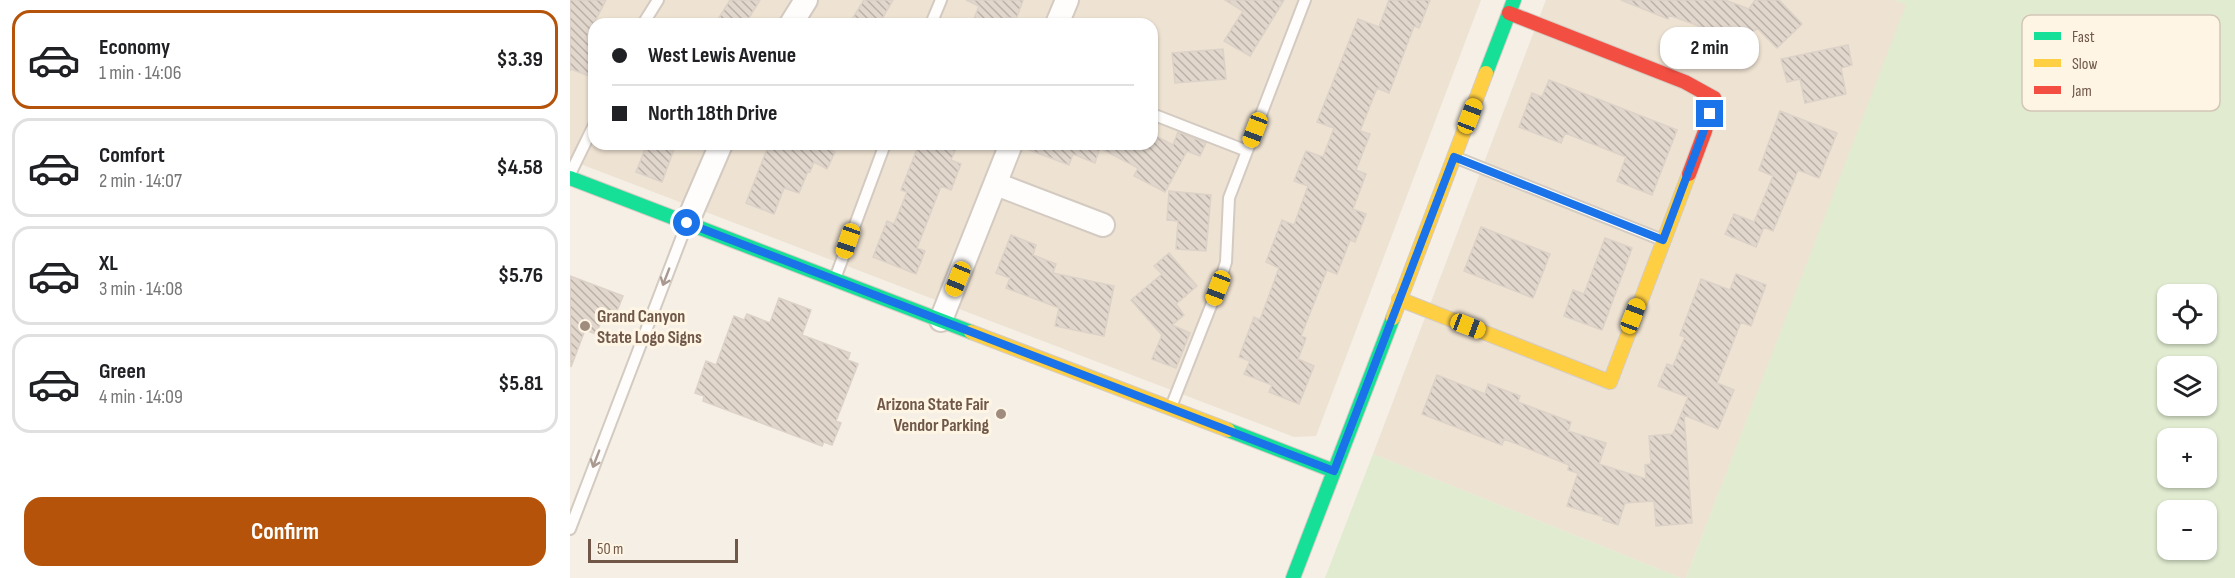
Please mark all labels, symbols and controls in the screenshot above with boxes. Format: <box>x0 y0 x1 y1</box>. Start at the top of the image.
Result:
legend <box>2022 15 2220 111</box>
callout: 2 min <box>1660 27 1760 69</box>
text: Fast <box>2072 28 2095 47</box>
icon: car <box>27 33 81 87</box>
text: Economy <box>99 34 170 61</box>
text: 2 min <box>1690 36 1729 60</box>
text: West Lewis Avenue <box>648 42 796 69</box>
text: $3.39 <box>497 46 543 73</box>
text: Slow <box>2072 55 2097 74</box>
text: 1 min · 14:06 <box>99 61 181 85</box>
text: Jam <box>2071 82 2092 101</box>
car <box>1455 96 1485 136</box>
text: North 18th Drive <box>648 100 778 127</box>
route end <box>1696 100 1723 127</box>
car <box>1240 110 1270 150</box>
icon: car <box>27 141 81 195</box>
text: Comfort <box>99 142 165 169</box>
text: $4.58 <box>496 154 543 181</box>
text: 2 min · 14:07 <box>99 169 182 193</box>
route start <box>673 209 700 236</box>
car <box>834 221 862 261</box>
icon: car <box>27 249 81 303</box>
text: XL <box>99 250 118 277</box>
car <box>943 259 973 299</box>
text: $5.76 <box>498 262 543 289</box>
one-way arrow <box>660 268 671 286</box>
car <box>1203 268 1233 308</box>
text: 3 min · 14:08 <box>99 277 183 301</box>
map controls <box>2157 284 2217 560</box>
button: locate <box>2157 284 2217 344</box>
car <box>1618 296 1648 336</box>
place label: Grand Canyon State Logo Signs <box>597 306 702 348</box>
car <box>1448 311 1488 341</box>
marker: Grand Canyon State Logo Signs <box>578 319 592 333</box>
button: layers <box>2157 356 2217 416</box>
icon: car <box>27 357 81 411</box>
text: Green <box>99 358 146 385</box>
text: $5.81 <box>498 370 543 397</box>
text: 4 min · 14:09 <box>99 385 183 409</box>
place label: Arizona State Fair Vendor Parking <box>876 394 989 436</box>
marker: Arizona State Fair Vendor Parking <box>994 407 1008 421</box>
button: + <box>2157 428 2217 488</box>
one-way arrow <box>590 450 601 468</box>
button: Confirm <box>24 497 546 566</box>
button: − <box>2157 500 2217 560</box>
scale bar <box>588 536 738 564</box>
text: 50 m <box>597 540 623 559</box>

